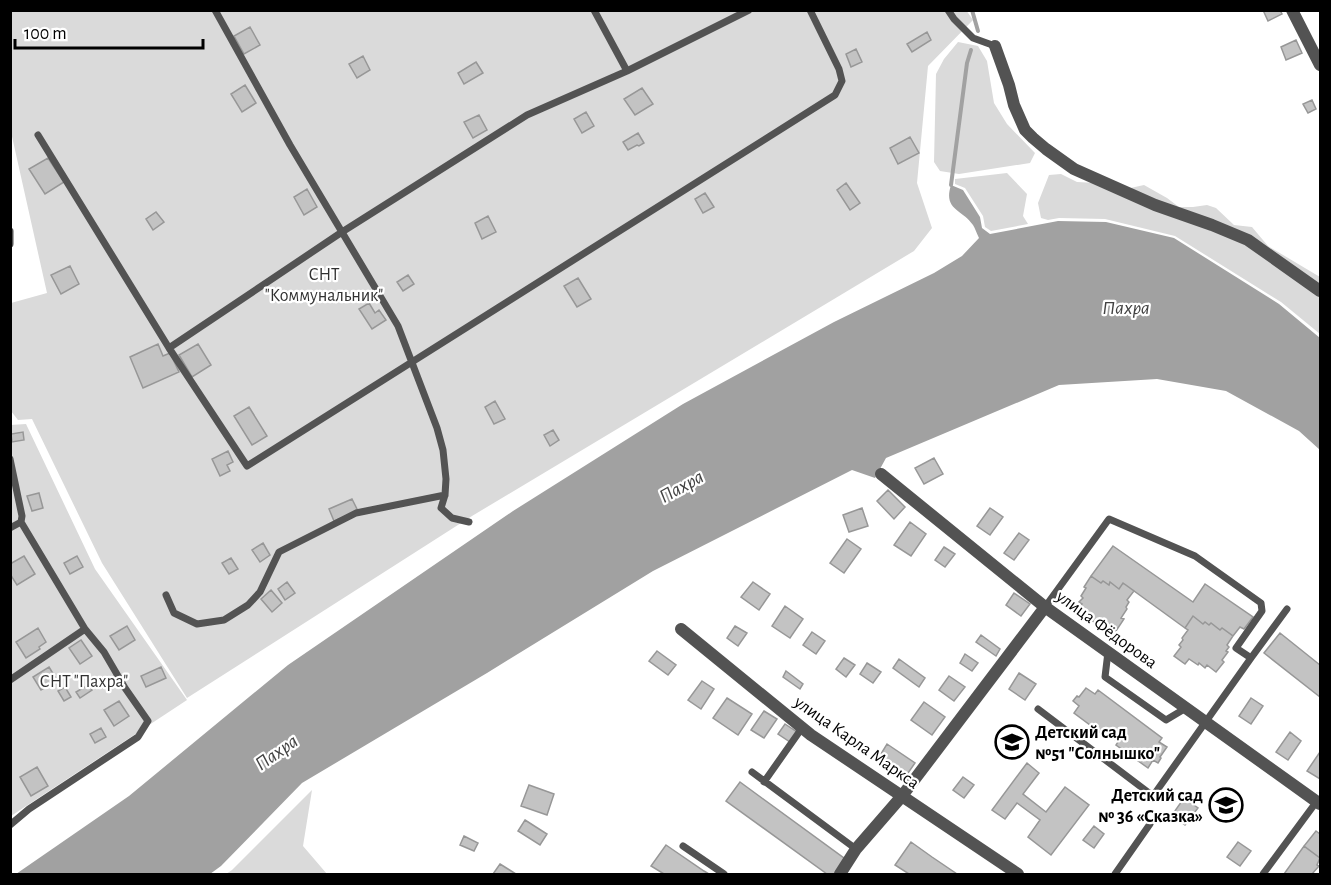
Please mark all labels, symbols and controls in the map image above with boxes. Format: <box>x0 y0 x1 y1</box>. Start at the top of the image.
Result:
scale bar <box>15 12 202 50</box>
text: 100 m <box>24 25 67 43</box>
park label: СНТ "Коммунальник" <box>265 266 383 305</box>
water label: Пахра <box>1102 298 1150 318</box>
water label: Пахра <box>656 467 707 507</box>
street label: улица Фёдорова <box>1052 587 1160 672</box>
park label: СНТ "Пахра" <box>40 673 128 691</box>
street label: улица Карла Маркса <box>790 692 922 793</box>
school or university icon: Детский сад №51 "Солнышко" <box>994 724 1030 760</box>
place label: Детский сад №51 "Солнышко" <box>1035 724 1160 763</box>
water label: Пахра <box>251 731 302 775</box>
place label: Детский сад № 36 «Сказка» <box>1098 787 1203 826</box>
school or university icon: Детский сад № 36 «Сказка» <box>1208 787 1244 823</box>

